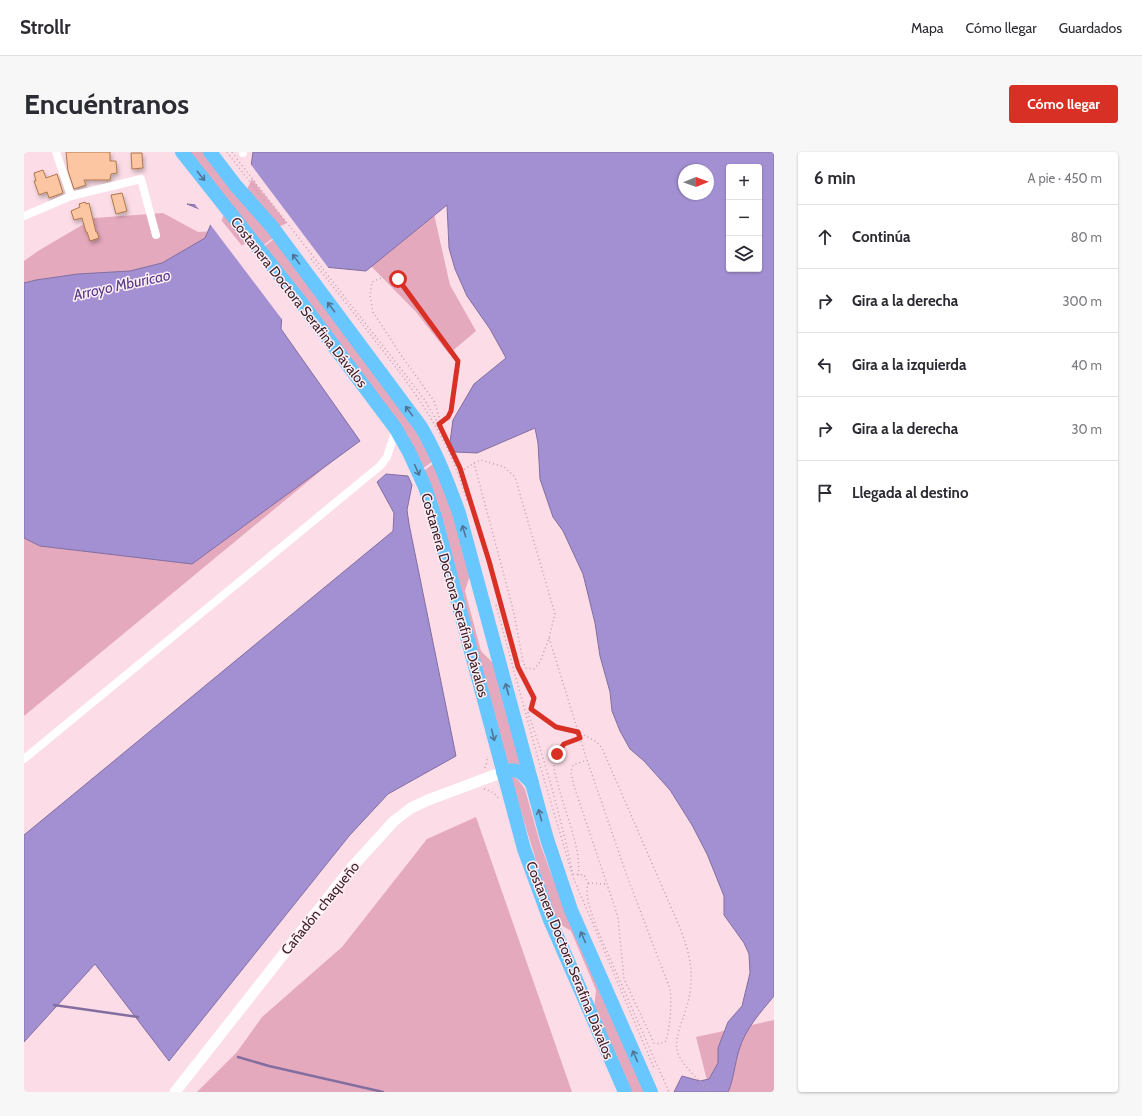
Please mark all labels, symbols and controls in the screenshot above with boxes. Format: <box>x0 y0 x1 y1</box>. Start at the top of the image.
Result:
text: Strollr <box>20 16 71 39</box>
text: Mapa <box>911 19 944 37</box>
text: Cómo llegar <box>966 19 1037 37</box>
text: Guardados <box>1059 19 1122 37</box>
button: Cómo llegar <box>1009 85 1118 123</box>
text: Encuéntranos <box>24 87 189 121</box>
north arrow <box>678 164 714 200</box>
map controls <box>726 164 762 272</box>
button: + <box>726 164 762 200</box>
text: 6 min <box>814 168 856 188</box>
one-way arrow <box>196 170 205 181</box>
text: A pie · 450 m <box>1028 170 1102 186</box>
button: − <box>726 200 762 236</box>
street label: Costanera Doctora Serafina Dávalos <box>227 213 371 391</box>
icon: ahead <box>814 226 836 248</box>
text: Continúa <box>852 228 910 246</box>
text: 80 m <box>1071 229 1102 245</box>
button: layers <box>726 236 762 272</box>
one-way arrow <box>291 253 300 264</box>
water label: Arroyo Mburicao <box>71 266 173 304</box>
route start <box>389 270 407 288</box>
icon: right <box>814 290 836 312</box>
text: Gira a la derecha <box>852 292 958 310</box>
text: 300 m <box>1062 293 1102 309</box>
one-way arrow <box>327 301 335 312</box>
icon: left <box>814 354 836 376</box>
text: Gira a la izquierda <box>852 356 966 374</box>
text: 40 m <box>1071 357 1102 373</box>
one-way arrow <box>405 405 414 416</box>
icon: right <box>814 418 836 440</box>
text: Gira a la derecha <box>852 420 958 438</box>
text: 30 m <box>1072 421 1102 437</box>
one-way arrow <box>414 463 421 475</box>
icon: arrive <box>814 482 836 504</box>
text: Llegada al destino <box>852 484 968 502</box>
street label: Costanera Doctora Serafina Dávalos <box>417 491 493 699</box>
one-way arrow <box>460 525 467 538</box>
one-way arrow <box>503 683 510 696</box>
one-way arrow <box>490 728 498 741</box>
route end <box>548 745 566 763</box>
one-way arrow <box>536 808 544 821</box>
street label: Cañadón chaqueño <box>277 857 363 958</box>
street label: Costanera Doctora Serafina Dávalos <box>522 858 618 1062</box>
one-way arrow <box>579 932 586 944</box>
one-way arrow <box>631 1051 639 1063</box>

